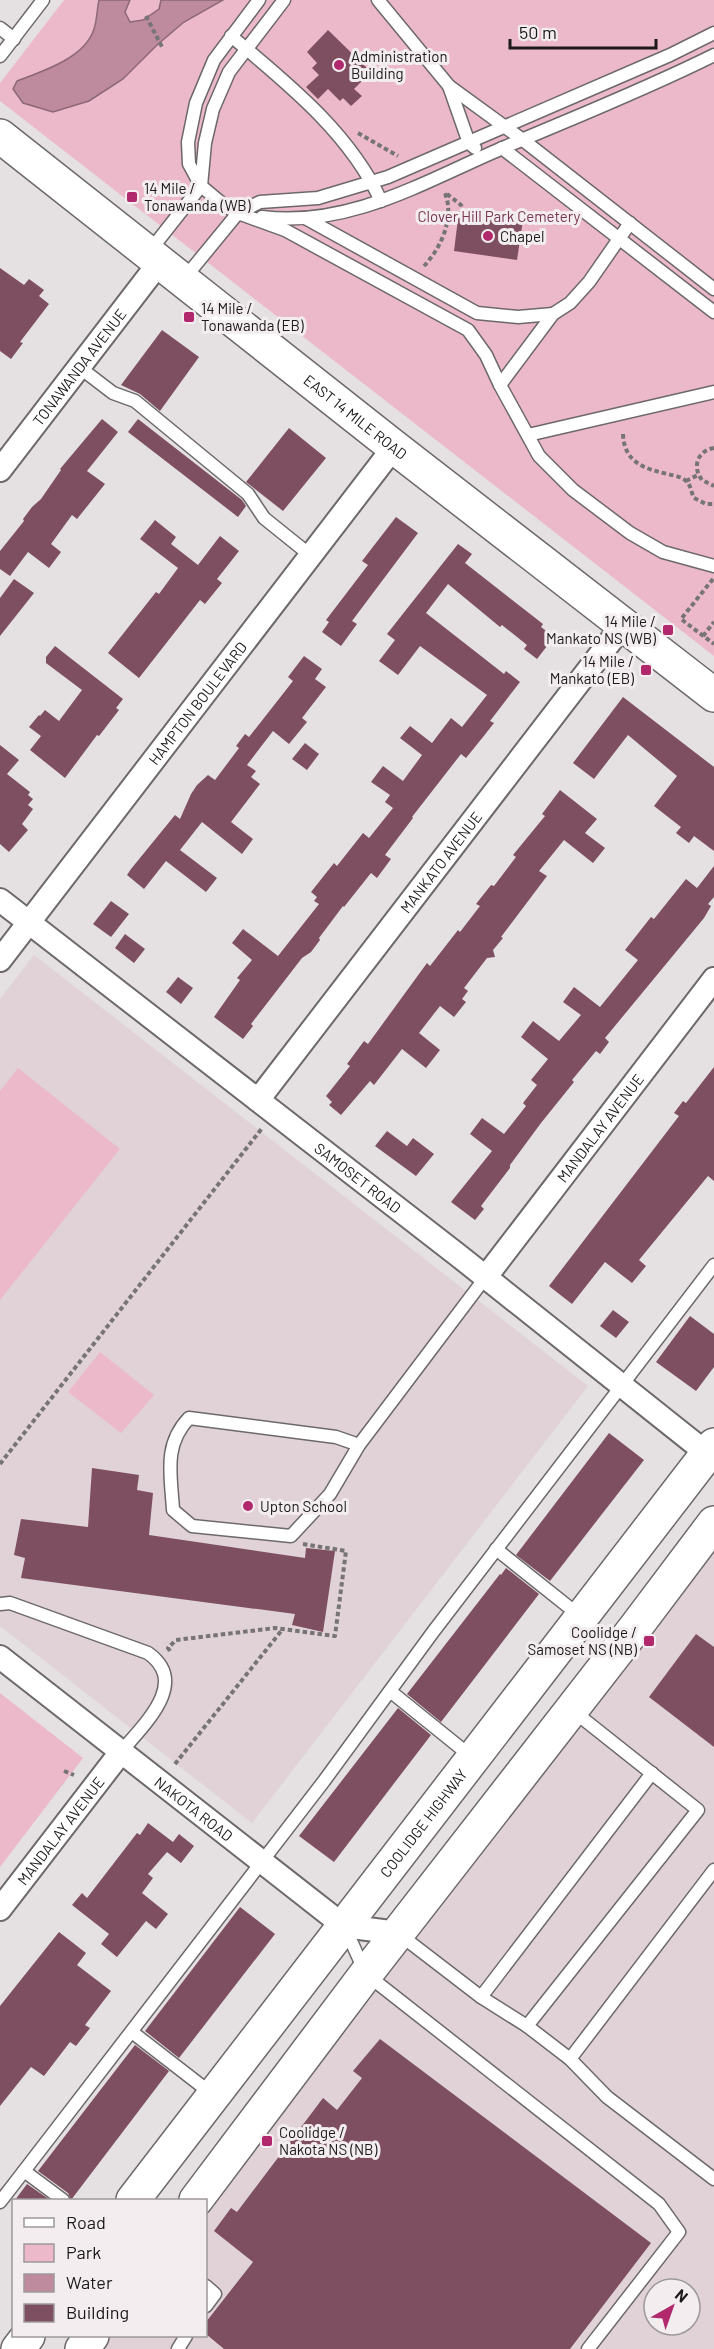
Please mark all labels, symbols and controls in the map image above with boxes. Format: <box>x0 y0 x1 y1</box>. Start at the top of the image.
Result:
scale bar <box>510 12 656 50</box>
text: 50 m <box>519 21 557 43</box>
place label: Administration Building <box>351 47 447 82</box>
marker: Administration Building <box>332 58 346 72</box>
place label: 14 Mile / Tonawanda (WB) <box>144 179 251 214</box>
marker: 14 Mile / Tonawanda (WB) <box>125 190 139 204</box>
park label: Clover Hill Park Cemetery <box>417 207 581 225</box>
place label: Chapel <box>500 227 544 245</box>
marker: Chapel <box>481 229 495 243</box>
place label: 14 Mile / Tonawanda (EB) <box>201 299 304 334</box>
street label: TONAWANDA AVENUE <box>29 305 130 429</box>
marker: 14 Mile / Tonawanda (EB) <box>182 310 196 324</box>
street label: EAST 14 MILE ROAD <box>300 370 411 463</box>
place label: 14 Mile / Mankato NS (WB) <box>546 612 656 647</box>
marker: 14 Mile / Mankato NS (WB) <box>661 623 675 637</box>
street label: HAMPTON BOULEVARD <box>144 638 250 768</box>
place label: 14 Mile / Mankato (EB) <box>550 652 634 687</box>
marker: 14 Mile / Mankato (EB) <box>639 663 653 677</box>
street label: MANKATO AVENUE <box>396 808 485 916</box>
street label: MANDALAY AVENUE <box>553 1070 647 1186</box>
street label: SAMOSET ROAD <box>311 1139 405 1217</box>
place label: Upton School <box>260 1497 347 1515</box>
marker: Upton School <box>241 1499 255 1513</box>
place label: Coolidge / Samoset NS (NB) <box>527 1623 637 1658</box>
marker: Coolidge / Samoset NS (NB) <box>642 1634 656 1648</box>
street label: COOLIDGE HIGHWAY <box>376 1765 471 1880</box>
street label: NAKOTA ROAD <box>151 1772 236 1845</box>
street label: MANDALAY AVENUE <box>13 1773 108 1888</box>
place label: Coolidge / Nakota NS (NB) <box>279 2123 377 2158</box>
marker: Coolidge / Nakota NS (NB) <box>260 2134 274 2148</box>
legend <box>12 2199 207 2337</box>
text: Road <box>66 2211 106 2233</box>
text: Park <box>66 2241 101 2263</box>
text: Water <box>66 2271 113 2293</box>
north arrow <box>642 2277 702 2337</box>
text: N <box>672 2284 692 2306</box>
text: Building <box>66 2301 129 2323</box>

